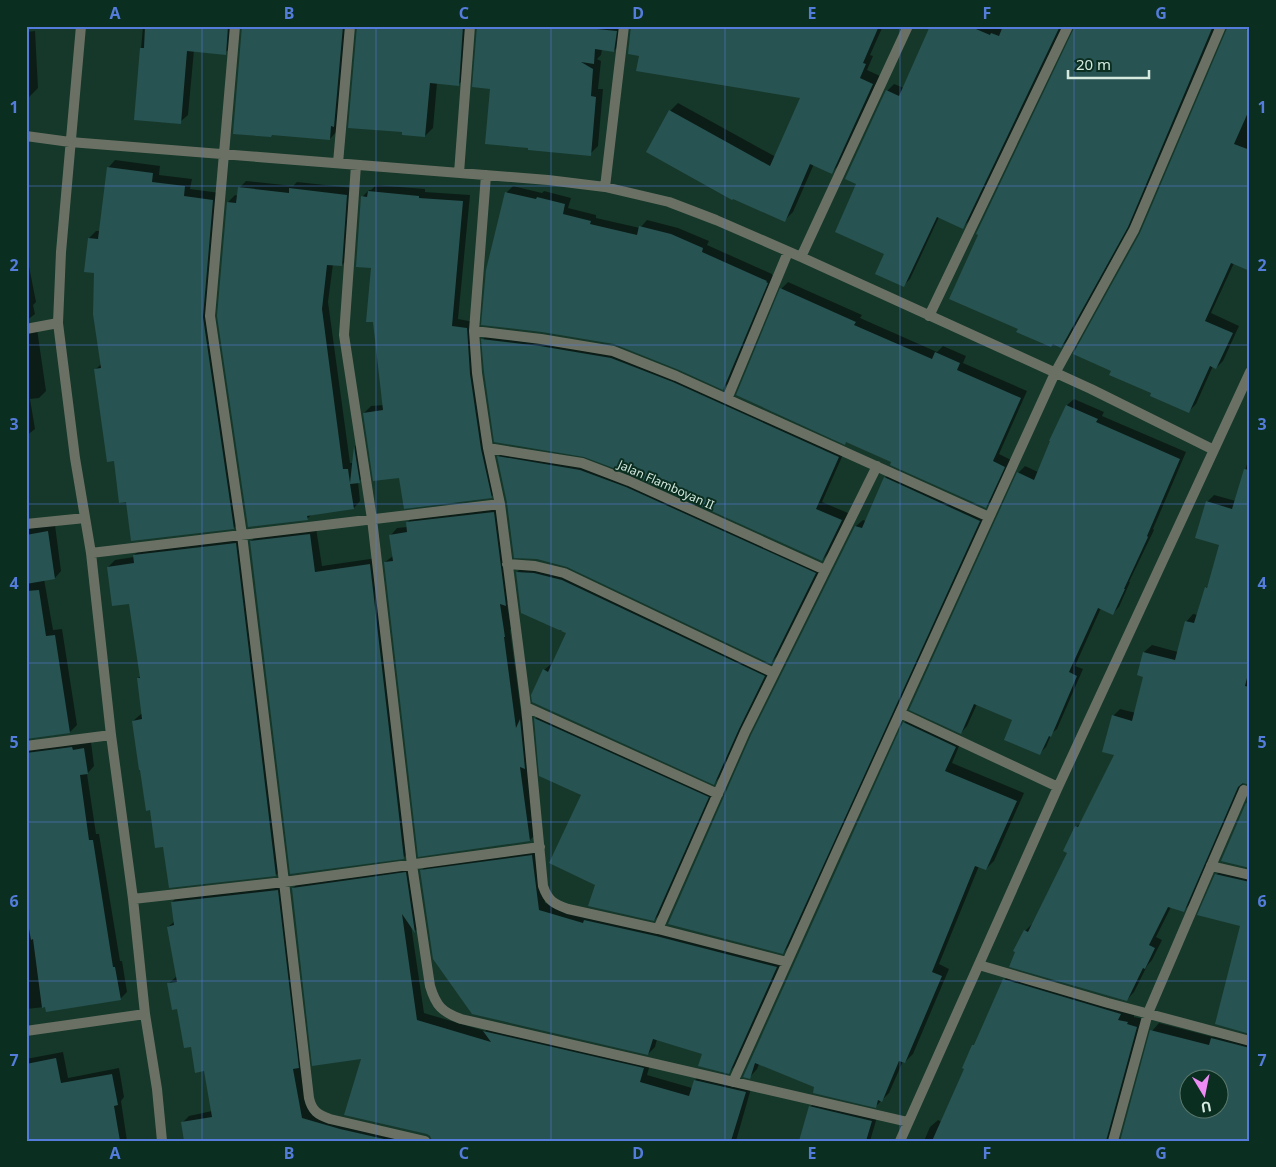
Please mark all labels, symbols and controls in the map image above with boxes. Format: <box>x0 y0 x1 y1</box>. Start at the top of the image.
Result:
text: A <box>109 2 121 24</box>
text: B <box>284 2 294 24</box>
text: C <box>459 2 469 24</box>
text: D <box>632 2 644 24</box>
text: E <box>808 2 817 24</box>
text: F <box>983 2 991 24</box>
text: G <box>1155 2 1167 24</box>
scale bar <box>1068 48 1150 80</box>
text: 20 m <box>1076 54 1111 74</box>
text: 1 <box>9 96 19 118</box>
text: 1 <box>1257 96 1267 118</box>
text: 2 <box>9 254 19 276</box>
text: 2 <box>1257 254 1267 276</box>
text: 3 <box>9 413 19 435</box>
text: 3 <box>1257 413 1267 435</box>
street label: Jalan Flamboyan II <box>615 455 717 513</box>
text: 4 <box>9 572 19 594</box>
text: 4 <box>1257 572 1267 594</box>
text: 5 <box>9 731 19 753</box>
text: 5 <box>1257 731 1267 753</box>
text: 6 <box>9 890 19 912</box>
text: 6 <box>1257 890 1267 912</box>
text: 7 <box>9 1049 19 1071</box>
text: 7 <box>1257 1049 1267 1071</box>
north arrow <box>1178 1070 1228 1120</box>
text: U <box>1199 1097 1213 1118</box>
text: A <box>109 1142 121 1164</box>
text: B <box>284 1142 294 1164</box>
text: C <box>459 1142 469 1164</box>
text: D <box>632 1142 644 1164</box>
text: E <box>808 1142 817 1164</box>
text: F <box>983 1142 991 1164</box>
text: G <box>1155 1142 1167 1164</box>

